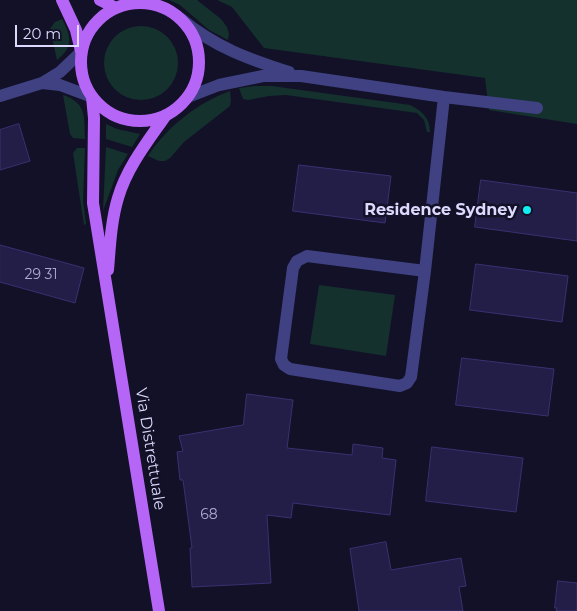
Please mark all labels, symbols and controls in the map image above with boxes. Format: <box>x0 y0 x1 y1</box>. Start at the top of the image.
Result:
scale bar <box>18 15 81 47</box>
text: 20 m <box>23 24 61 43</box>
place label: Residence Sydney <box>364 200 517 220</box>
marker: Residence Sydney <box>521 204 533 216</box>
house number: 29 31 <box>24 267 58 283</box>
street label: Via Distrettuale <box>131 387 169 511</box>
house number: 68 <box>200 507 218 523</box>

